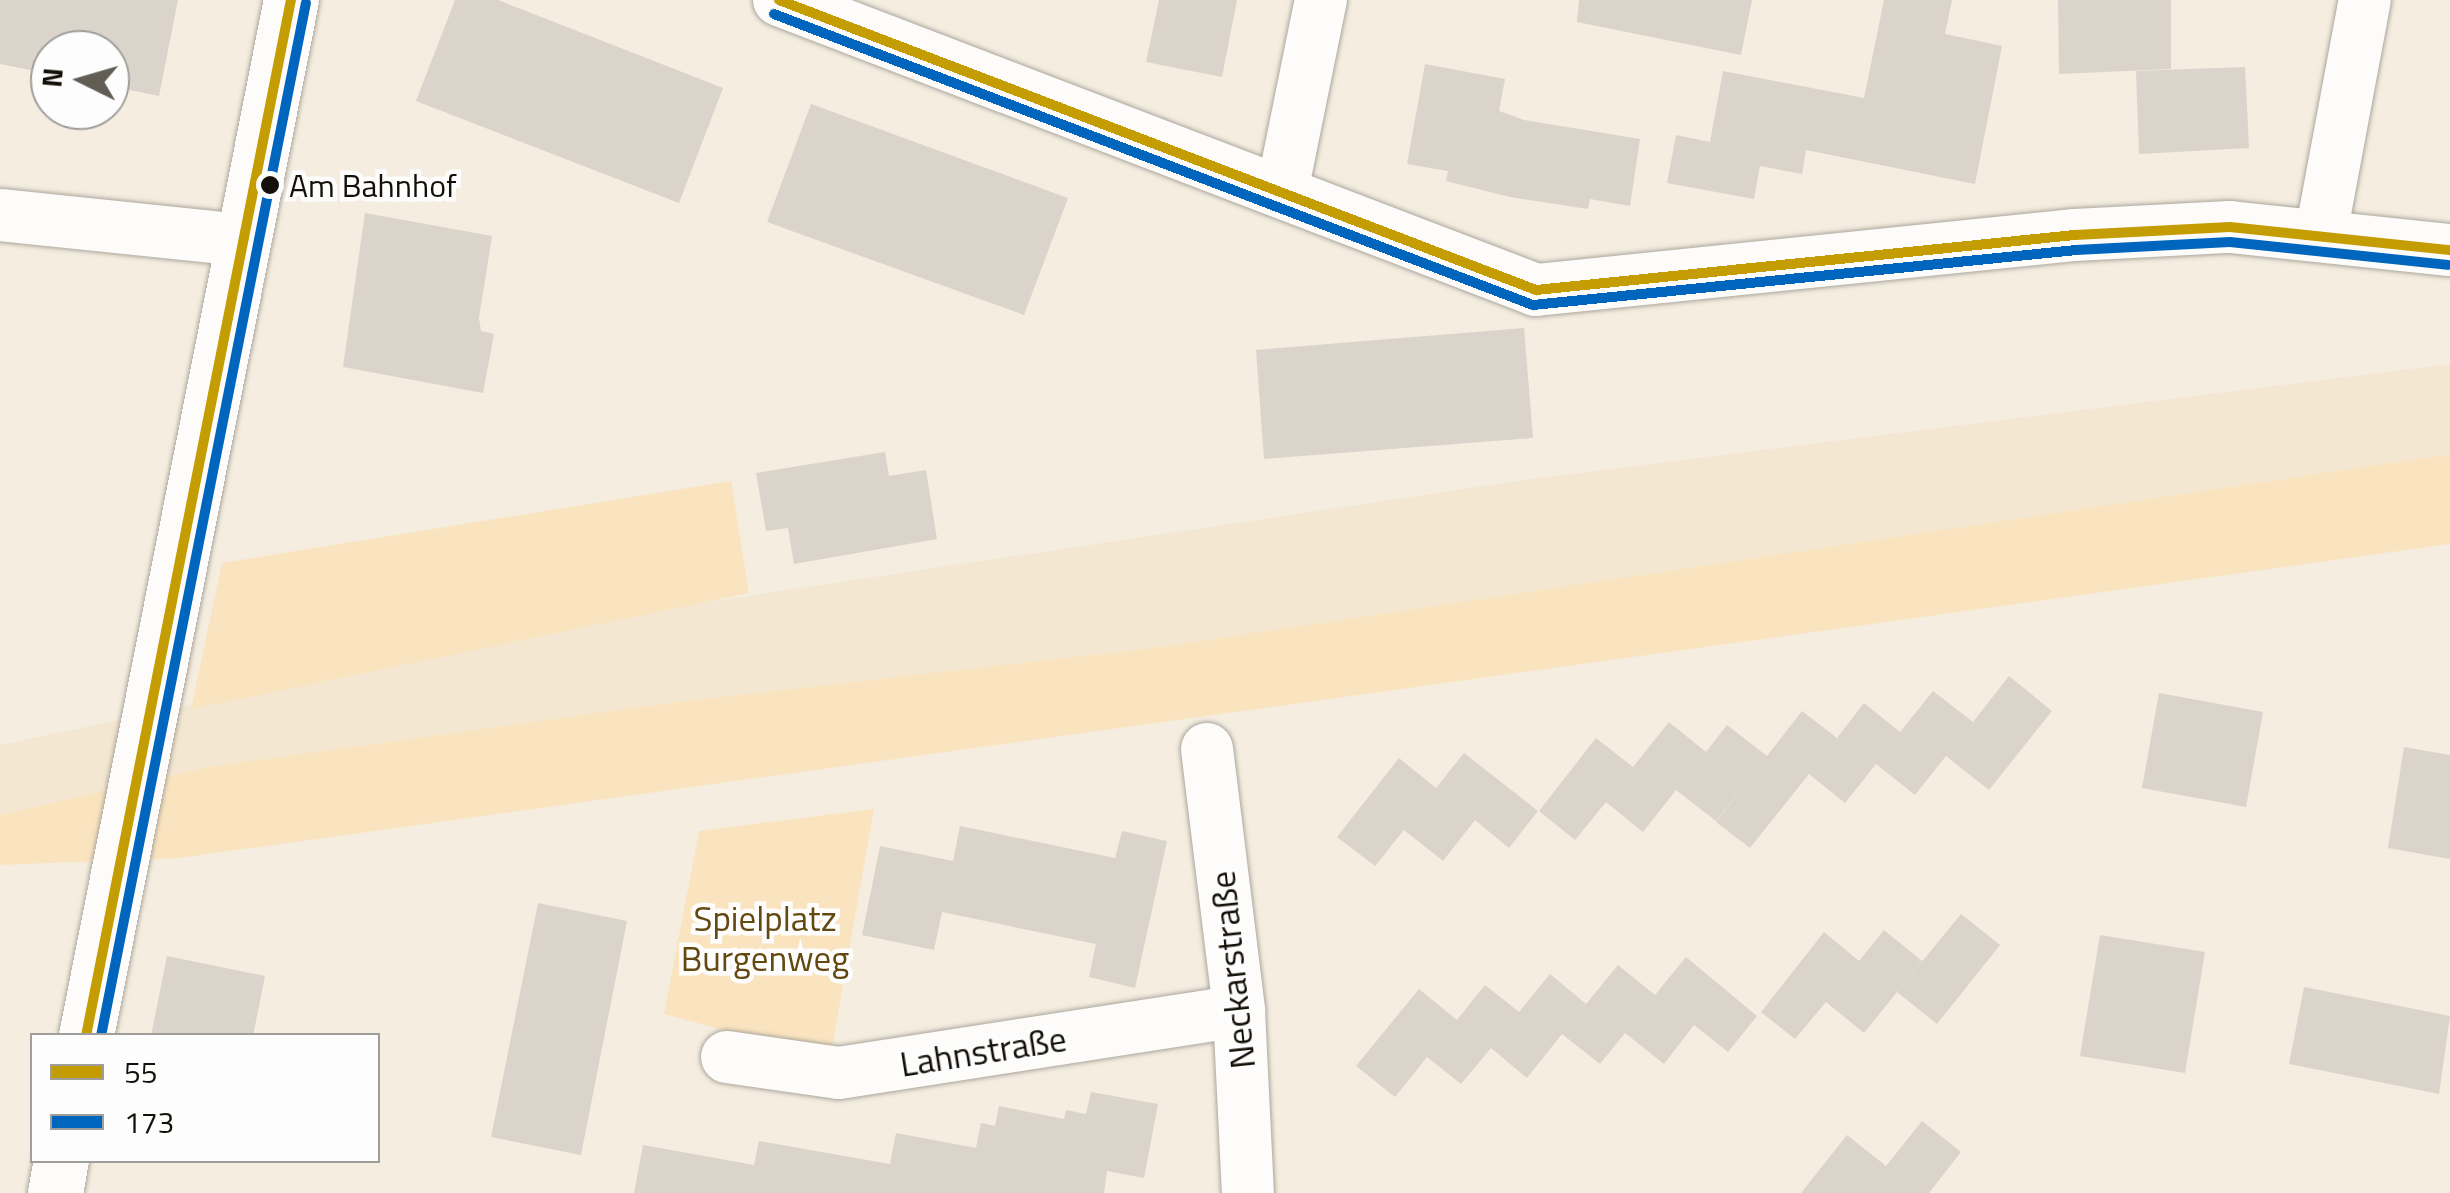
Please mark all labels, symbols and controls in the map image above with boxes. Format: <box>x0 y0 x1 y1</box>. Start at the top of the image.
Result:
north arrow <box>30 30 130 130</box>
text: N <box>29 66 74 89</box>
place label: Am Bahnhof <box>289 166 457 204</box>
marker: Am Bahnhof <box>260 175 280 195</box>
street label: Neckarstraße <box>1201 869 1263 1071</box>
park label: Spielplatz Burgenweg <box>681 897 849 979</box>
street label: Lahnstraße <box>897 1017 1069 1085</box>
legend <box>30 1033 380 1163</box>
text: 55 <box>124 1049 158 1095</box>
text: 173 <box>124 1099 174 1145</box>

